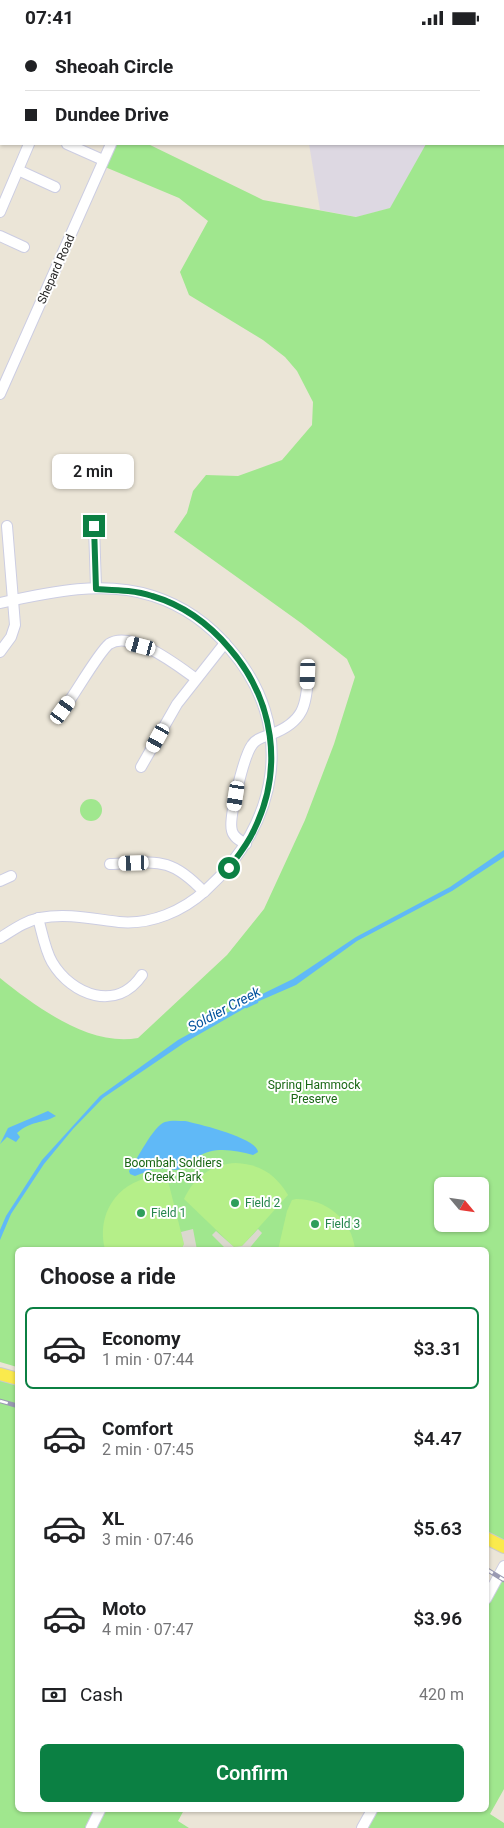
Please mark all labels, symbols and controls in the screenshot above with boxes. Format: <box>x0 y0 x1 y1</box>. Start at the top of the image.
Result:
text: 07:41 <box>25 6 74 29</box>
text: Sheoah Circle <box>55 55 173 78</box>
text: Dundee Drive <box>55 103 169 126</box>
street label: Shepard Road <box>34 232 78 306</box>
callout: 2 min <box>53 453 135 489</box>
text: 2 min <box>73 462 113 481</box>
route end <box>83 515 105 537</box>
car <box>124 635 157 657</box>
car <box>299 659 316 689</box>
car <box>48 693 77 727</box>
car <box>144 721 171 755</box>
car <box>226 780 245 812</box>
car <box>118 855 149 871</box>
route start <box>218 857 240 879</box>
water label: Soldier Creek <box>185 983 264 1035</box>
park label: Spring Hammock Preserve <box>268 1078 361 1106</box>
park label: Boombah Soldiers Creek Park <box>124 1156 222 1184</box>
north arrow <box>434 1177 489 1233</box>
map controls <box>434 1177 489 1232</box>
place label: Field 2 <box>245 1196 281 1210</box>
marker: Field 2 <box>229 1197 241 1209</box>
place label: Field 1 <box>151 1206 186 1220</box>
marker: Field 1 <box>135 1207 147 1219</box>
place label: Field 3 <box>325 1217 360 1231</box>
marker: Field 3 <box>309 1218 321 1230</box>
text: Choose a ride <box>40 1264 176 1289</box>
icon: car <box>42 1326 87 1371</box>
text: Economy <box>102 1327 181 1350</box>
text: $3.31 <box>413 1337 462 1360</box>
text: 1 min · 07:44 <box>102 1350 194 1369</box>
icon: car <box>42 1416 87 1461</box>
text: Comfort <box>102 1417 173 1440</box>
text: $4.47 <box>413 1427 462 1450</box>
text: 2 min · 07:45 <box>102 1440 194 1459</box>
icon: car <box>42 1506 87 1551</box>
text: XL <box>102 1507 124 1530</box>
text: $5.63 <box>413 1517 462 1540</box>
text: 3 min · 07:46 <box>102 1530 194 1549</box>
icon: car <box>42 1596 87 1641</box>
text: Moto <box>102 1597 146 1620</box>
text: $3.96 <box>413 1607 462 1630</box>
text: 4 min · 07:47 <box>102 1620 194 1639</box>
icon: cash <box>40 1681 68 1709</box>
text: Cash <box>80 1683 123 1706</box>
text: 420 m <box>419 1685 464 1704</box>
button: Confirm <box>40 1744 464 1802</box>

